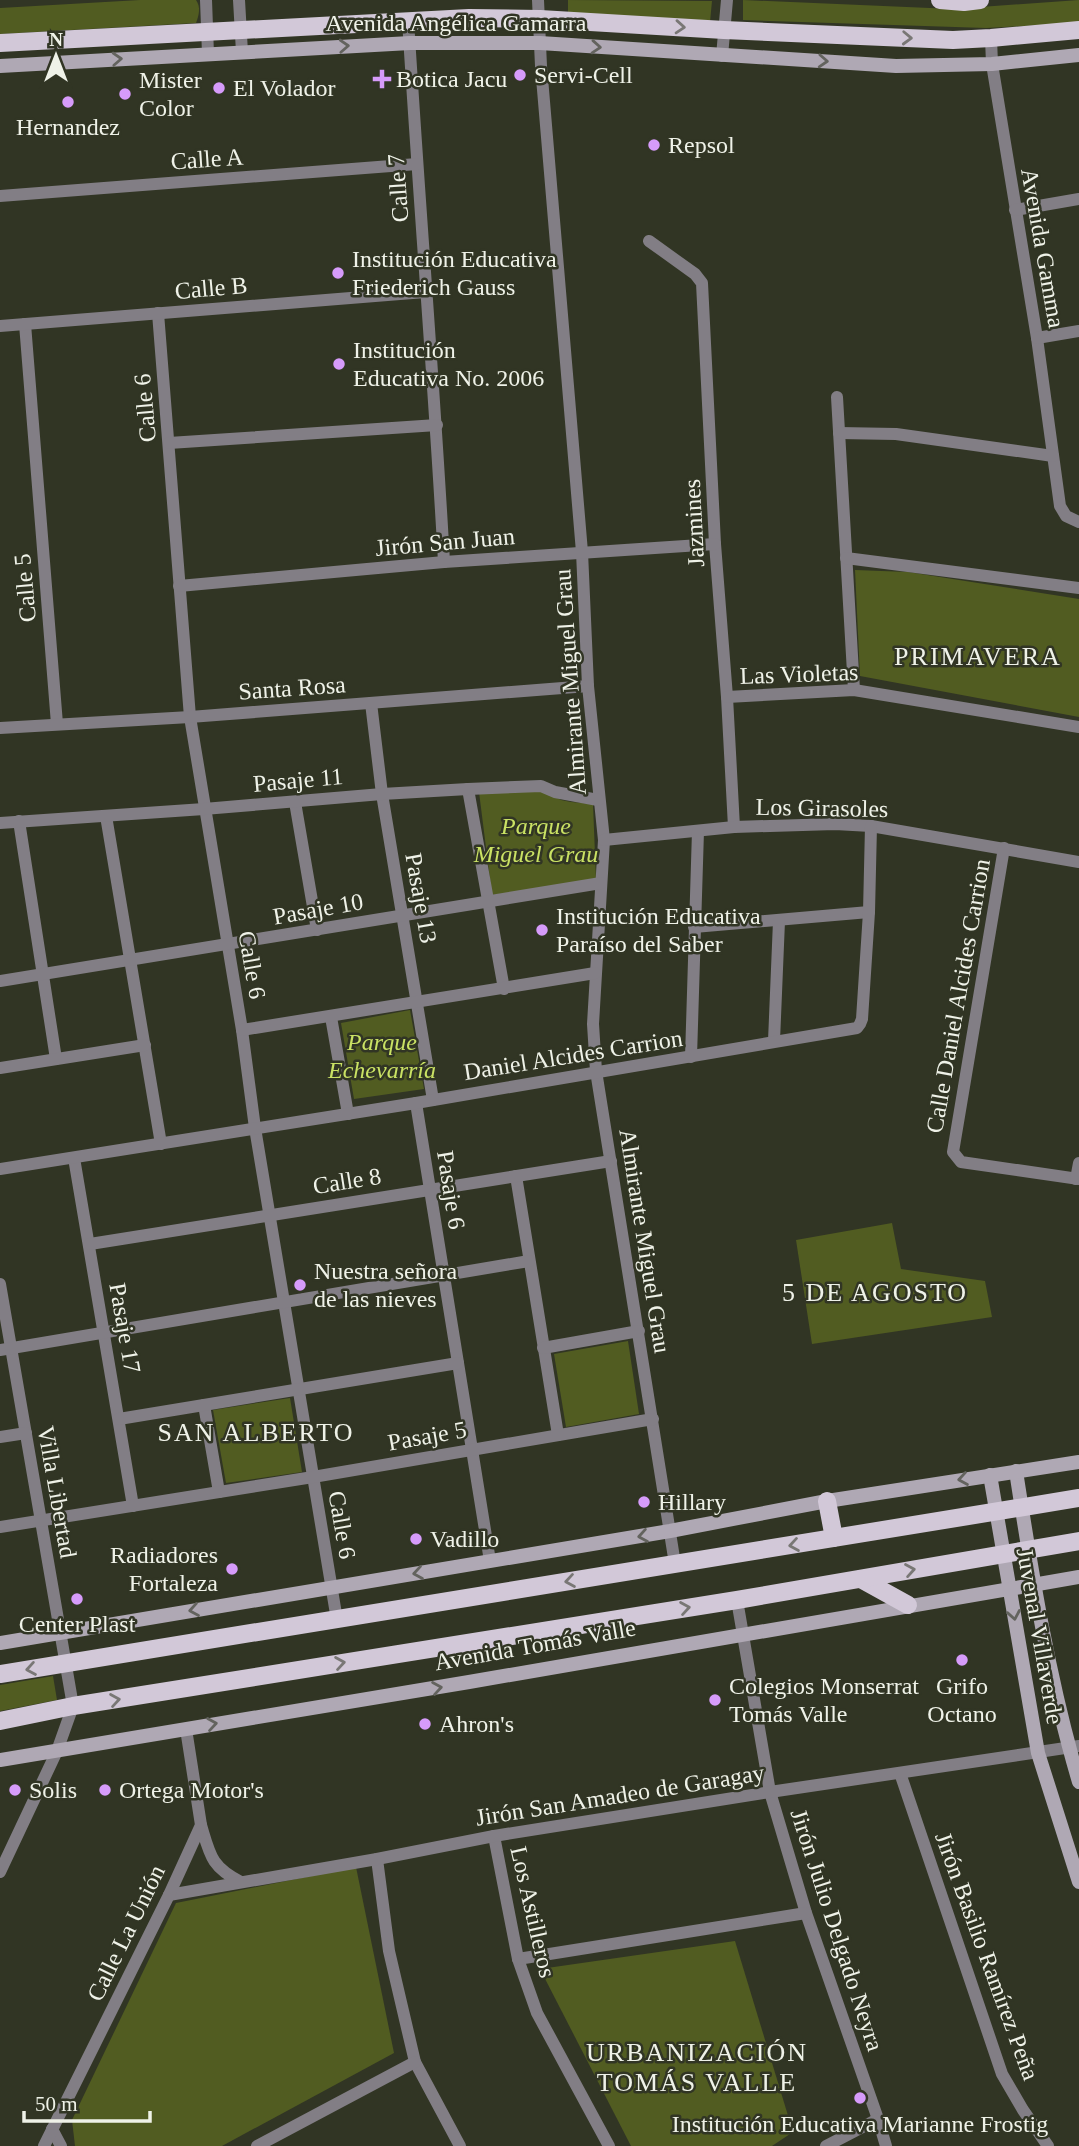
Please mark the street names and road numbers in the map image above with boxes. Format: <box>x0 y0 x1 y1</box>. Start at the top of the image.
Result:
street label: Avenida Angélica Gamarra <box>326 10 587 36</box>
street label: Calle A <box>170 143 245 175</box>
street label: Calle 7 <box>383 153 413 223</box>
street label: Avenida Gamma <box>1016 166 1070 330</box>
street label: Calle B <box>174 272 248 304</box>
street label: Calle 6 <box>129 373 161 443</box>
street label: Jazmines <box>679 478 709 568</box>
street label: Jirón San Juan <box>374 523 516 561</box>
street label: Calle 5 <box>9 553 41 623</box>
street label: Almirante Miguel Grau <box>549 568 591 796</box>
street label: Las Violetas <box>739 659 859 689</box>
street label: Santa Rosa <box>238 671 347 705</box>
street label: Pasaje 11 <box>252 763 344 797</box>
street label: Los Girasoles <box>755 794 889 822</box>
street label: Pasaje 13 <box>400 851 442 945</box>
street label: Calle Daniel Alcides Carrion <box>921 857 995 1135</box>
street label: Pasaje 10 <box>271 888 365 930</box>
street label: Calle 6 <box>233 929 271 1001</box>
street label: Daniel Alcides Carrion <box>462 1025 684 1085</box>
street label: Almirante Miguel Grau <box>614 1127 676 1355</box>
street label: Pasaje 6 <box>432 1149 470 1231</box>
street label: Calle 8 <box>311 1163 383 1199</box>
street label: Pasaje 17 <box>104 1281 146 1375</box>
street label: Pasaje 5 <box>386 1416 468 1456</box>
street label: Villa Libertad <box>33 1424 81 1560</box>
street label: Calle 6 <box>323 1489 361 1561</box>
street label: Juvenal Villaverde <box>1012 1546 1068 1726</box>
street label: Avenida Tomás Valle <box>432 1615 638 1675</box>
street label: Jirón San Amadeo de Garagay <box>474 1759 766 1831</box>
street label: Jirón Julio Delgado Neyra <box>786 1806 889 2054</box>
street label: Jirón Basilio Ramírez Peña <box>930 1828 1044 2084</box>
street label: Los Astilleros <box>505 1844 561 1980</box>
street label: Calle La Unión <box>82 1861 170 2005</box>

